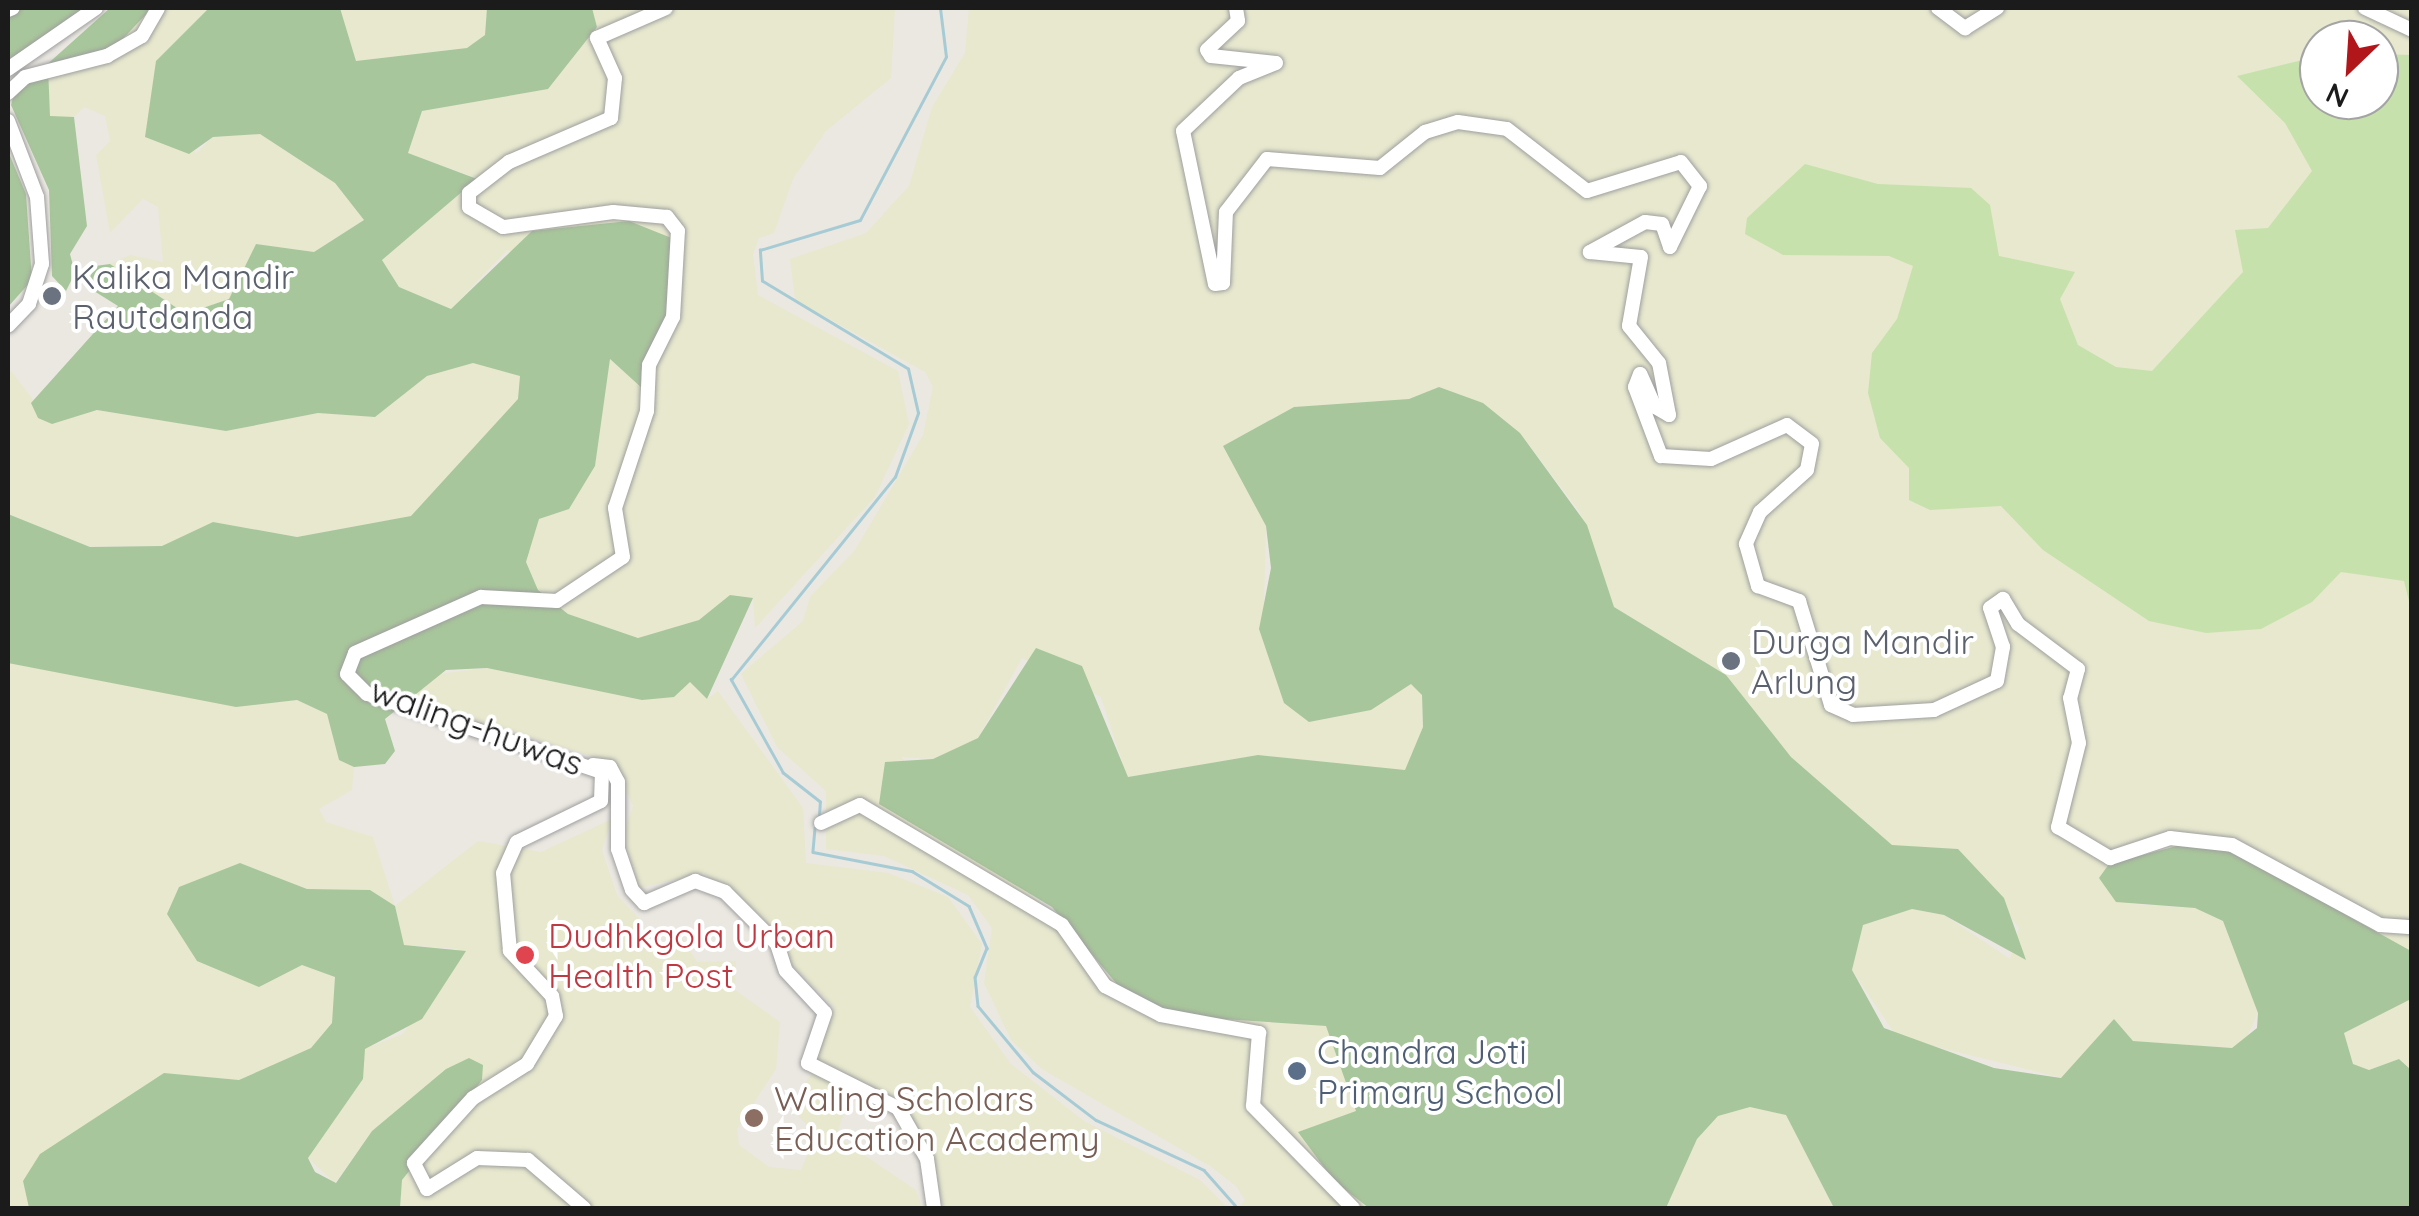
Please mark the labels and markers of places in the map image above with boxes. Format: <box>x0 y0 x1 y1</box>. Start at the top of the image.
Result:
place label: Kalika Mandir Rautdanda <box>72 255 294 337</box>
marker: Kalika Mandir Rautdanda <box>41 285 63 307</box>
place label: Durga Mandir Arlung <box>1751 620 1974 702</box>
marker: Durga Mandir Arlung <box>1720 650 1742 672</box>
place label: Dudhkgola Urban Health Post <box>548 914 835 996</box>
marker: Dudhkgola Urban Health Post <box>512 942 538 968</box>
place label: Chandra Joti Primary School <box>1317 1030 1563 1112</box>
marker: Chandra Joti Primary School <box>1286 1060 1308 1082</box>
place label: Waling Scholars Education Academy <box>774 1077 1100 1159</box>
marker: Waling Scholars Education Academy <box>743 1107 765 1129</box>

